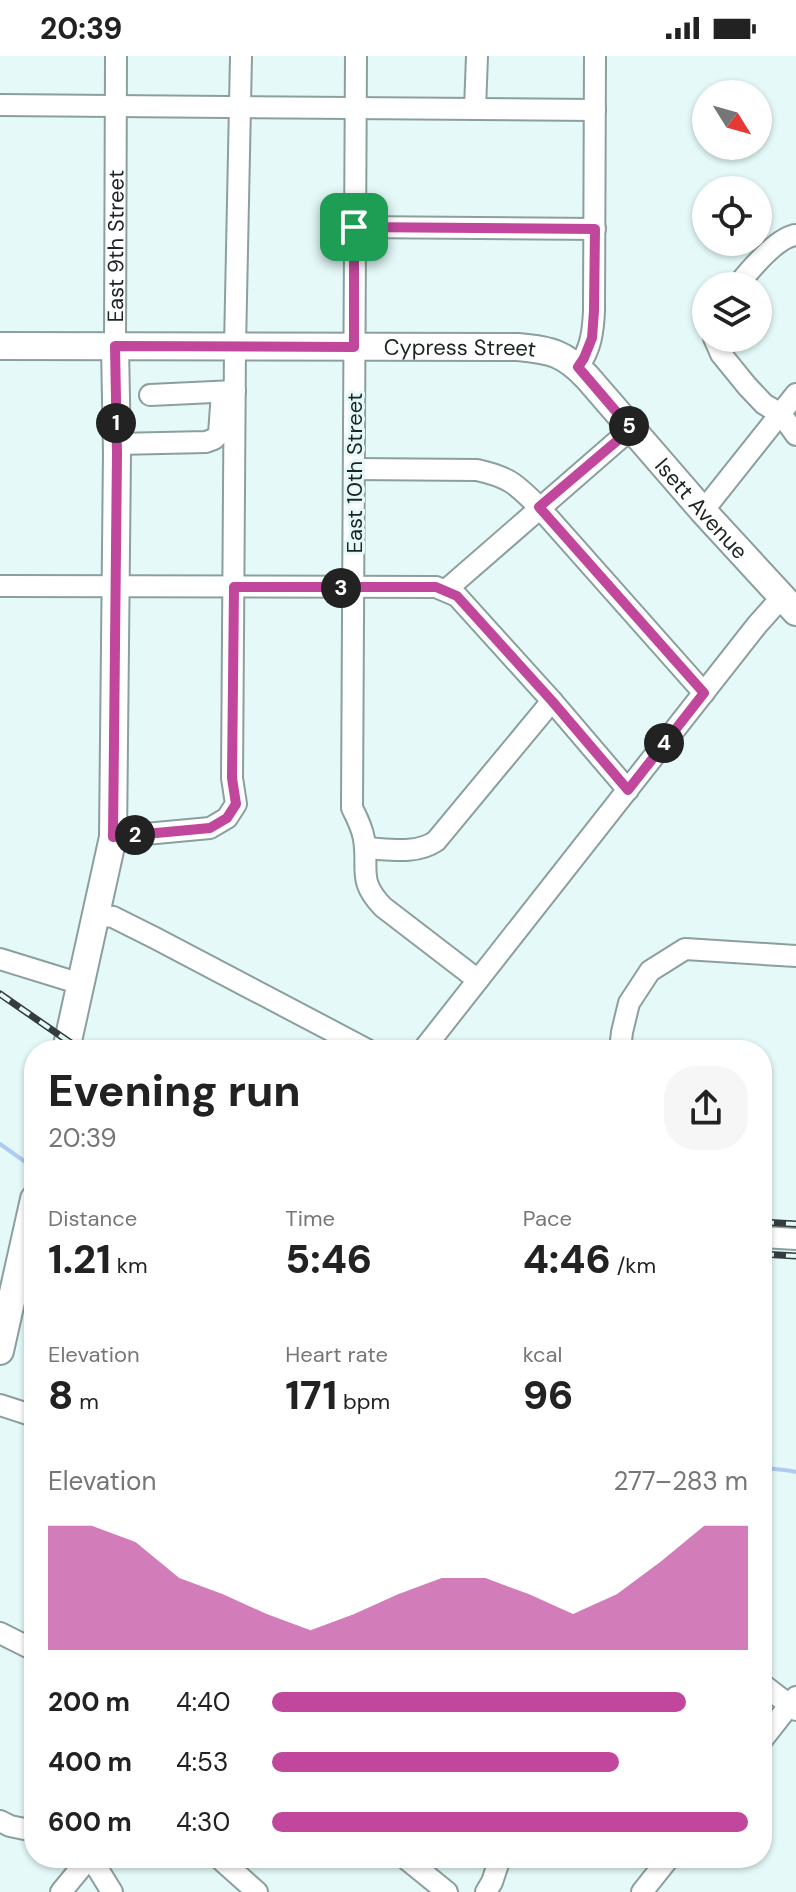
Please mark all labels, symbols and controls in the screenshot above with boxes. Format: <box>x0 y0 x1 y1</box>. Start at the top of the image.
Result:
text: 20:39 <box>40 9 122 48</box>
north arrow <box>692 80 772 160</box>
map controls <box>692 80 772 352</box>
street label: East 9th Street <box>101 170 131 322</box>
button: locate <box>692 176 772 256</box>
pin <box>320 193 388 261</box>
icon: arrive <box>332 205 376 249</box>
button: layers <box>692 272 772 352</box>
street label: Cypress Street <box>384 333 538 364</box>
street label: East 10th Street <box>340 393 369 553</box>
pin: 1 <box>96 403 136 443</box>
pin: 5 <box>609 406 649 446</box>
text: 1 <box>112 408 120 437</box>
text: 5 <box>622 411 636 440</box>
street label: Isett Avenue <box>648 452 754 565</box>
pin: 3 <box>321 568 361 608</box>
text: 3 <box>334 573 348 602</box>
pin: 4 <box>644 723 684 763</box>
text: 4 <box>657 728 671 757</box>
pin: 2 <box>115 815 155 855</box>
text: 2 <box>129 820 141 849</box>
text: Evening run <box>48 1062 301 1120</box>
button: share <box>664 1066 748 1150</box>
text: 20:39 <box>48 1121 117 1155</box>
text: Distance <box>48 1204 137 1233</box>
text: Time <box>285 1204 335 1233</box>
text: Pace <box>523 1204 572 1233</box>
text: 1.21 <box>48 1233 111 1285</box>
text: 5:46 <box>285 1233 372 1285</box>
text: 4:46 <box>523 1233 611 1285</box>
text: km <box>111 1251 148 1280</box>
text: /km <box>611 1251 656 1280</box>
text: Elevation <box>48 1340 140 1369</box>
text: Heart rate <box>285 1340 388 1369</box>
text: kcal <box>523 1340 562 1369</box>
text: 8 <box>48 1369 73 1421</box>
text: 171 <box>285 1369 337 1421</box>
text: 96 <box>523 1369 573 1421</box>
text: m <box>73 1387 99 1416</box>
text: bpm <box>337 1387 390 1416</box>
text: Elevation <box>48 1464 156 1498</box>
text: 277–283 m <box>613 1464 748 1498</box>
text: 200 m <box>48 1685 130 1719</box>
text: 4:40 <box>176 1685 231 1719</box>
text: 400 m <box>48 1745 132 1779</box>
text: 4:53 <box>176 1745 228 1779</box>
text: 600 m <box>48 1805 132 1839</box>
text: 4:30 <box>176 1805 230 1839</box>

